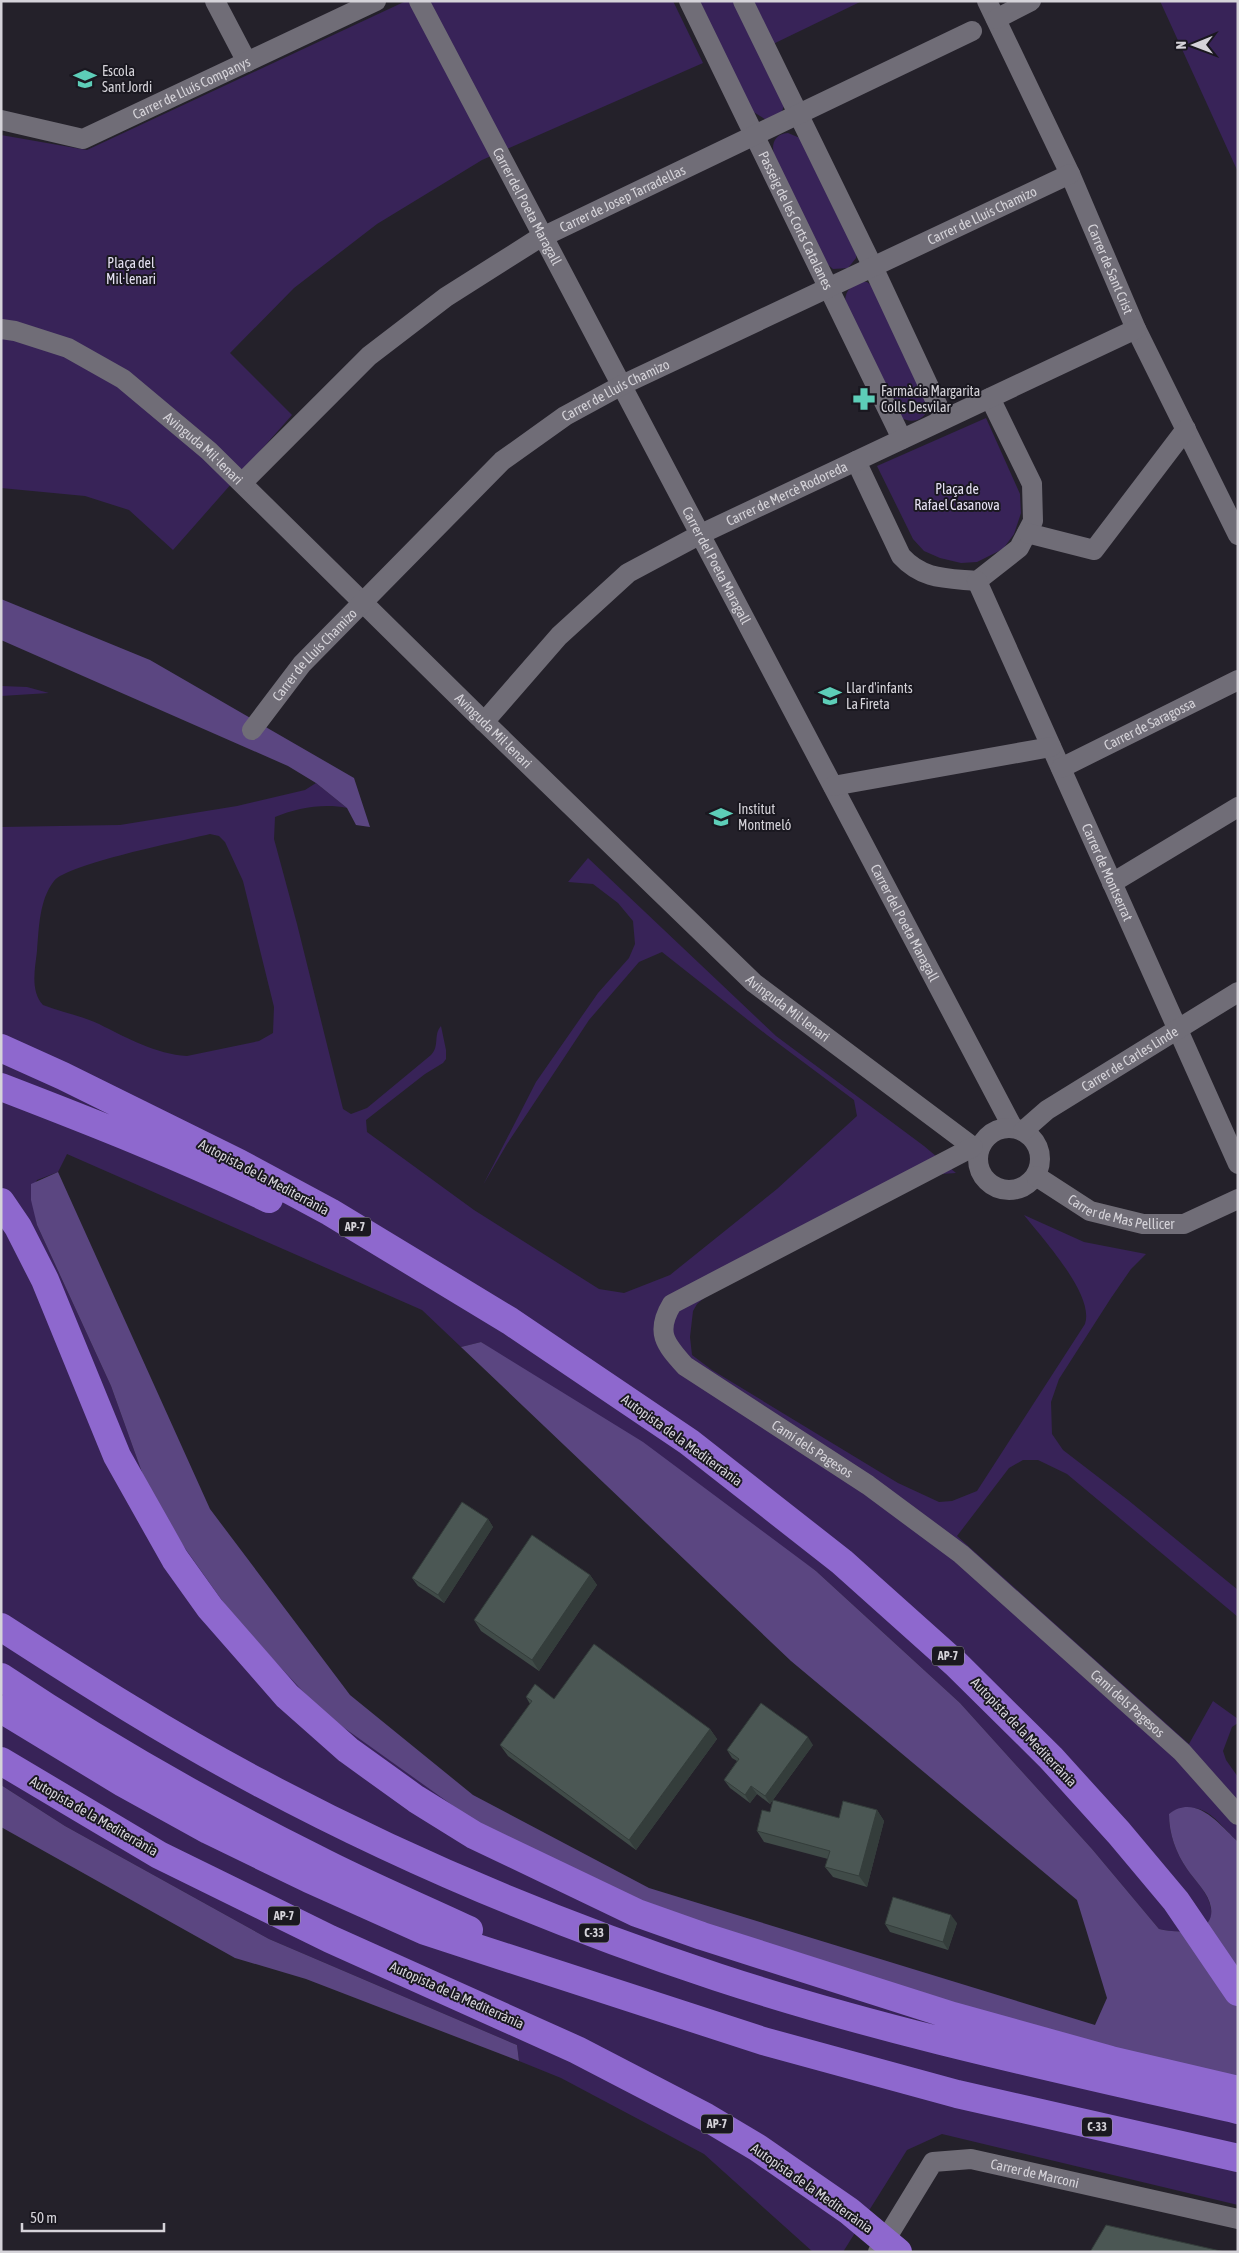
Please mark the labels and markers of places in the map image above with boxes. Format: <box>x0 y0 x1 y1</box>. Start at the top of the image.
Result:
place label: Escola Sant Jordi <box>102 63 152 95</box>
school or university icon: Escola Sant Jordi <box>72 66 98 92</box>
place label: Farmàcia Margarita Colls Desvilar <box>881 383 980 415</box>
pharmacy icon: Farmàcia Margarita Colls Desvilar <box>851 386 877 412</box>
place label: Llar d'infants La Fireta <box>846 680 913 712</box>
school or university icon: Llar d'infants La Fireta <box>817 683 843 709</box>
place label: Institut Montmeló <box>738 801 791 833</box>
school or university icon: Institut Montmeló <box>708 804 734 830</box>

